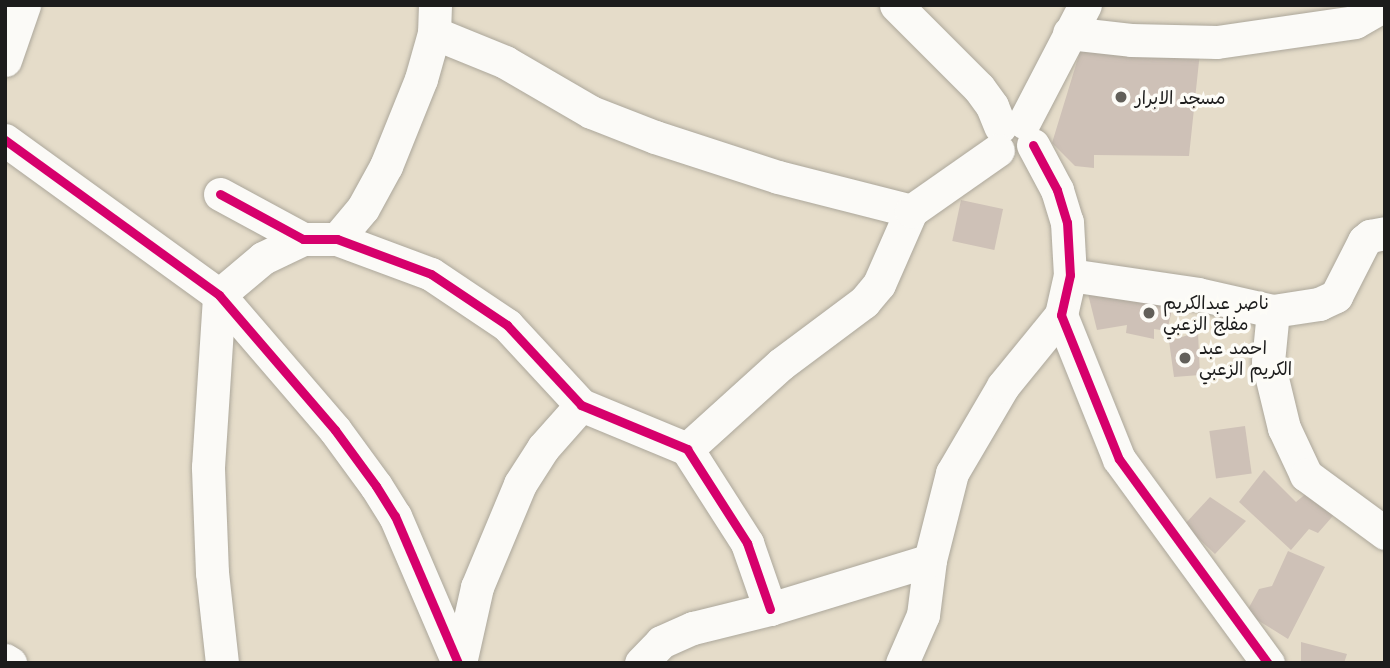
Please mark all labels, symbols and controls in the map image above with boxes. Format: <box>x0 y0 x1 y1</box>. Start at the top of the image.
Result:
place label: مسجد الابرار <box>1135 86 1226 108</box>
marker: مسجد الابرار <box>1113 89 1129 105</box>
place label: ناصر عبدالكريم مفلج الزعبي <box>1163 292 1270 334</box>
marker: ناصر عبدالكريم مفلج الزعبي <box>1141 305 1157 321</box>
place label: احمد عبد الكريم الزعبي <box>1199 337 1292 380</box>
marker: احمد عبد الكريم الزعبي <box>1177 350 1193 366</box>

